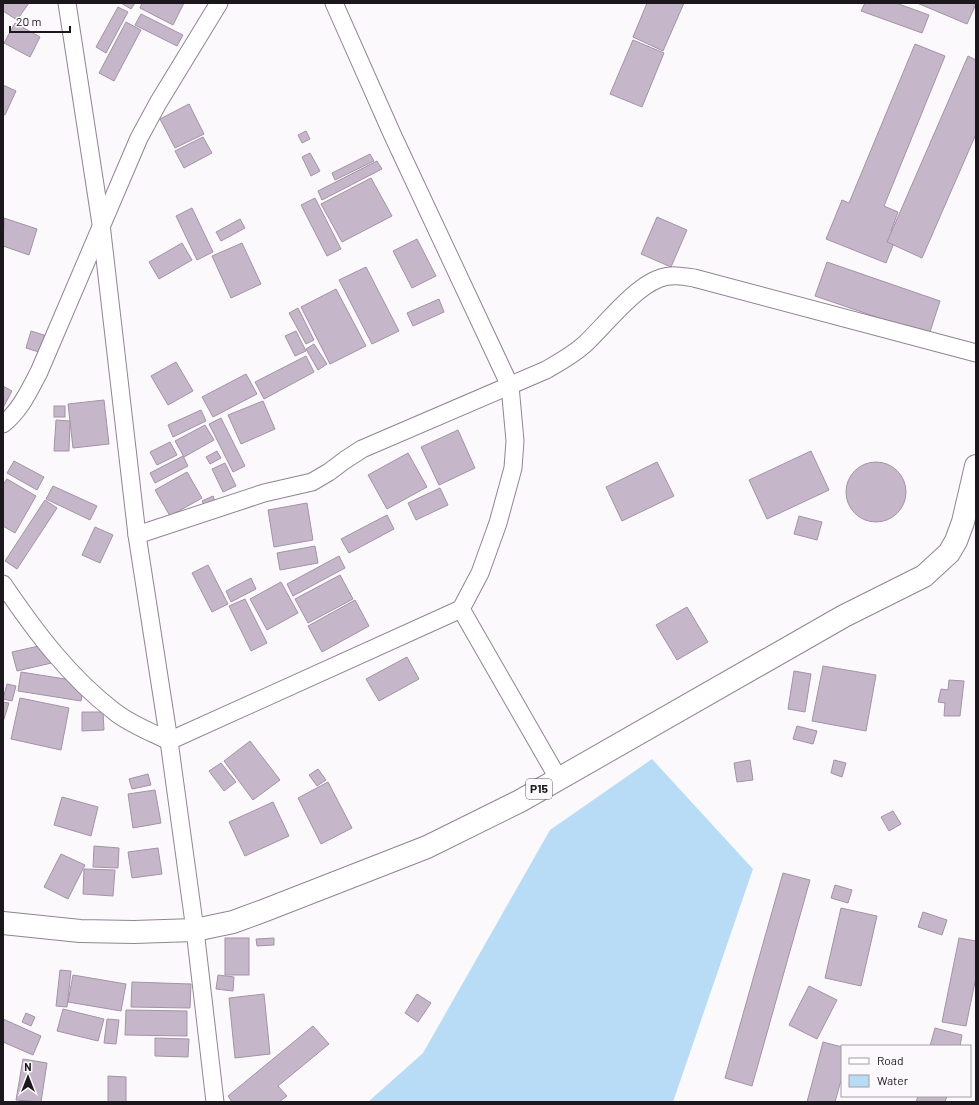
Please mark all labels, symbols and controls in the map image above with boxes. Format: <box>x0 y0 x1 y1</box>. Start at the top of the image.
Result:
scale bar <box>10 8 70 34</box>
text: 20 m <box>16 14 42 28</box>
road number: P15 <box>526 779 552 799</box>
legend <box>841 1045 971 1097</box>
text: Road <box>877 1053 904 1067</box>
north arrow <box>8 1057 48 1097</box>
text: N <box>24 1060 32 1073</box>
text: Water <box>877 1073 909 1087</box>

